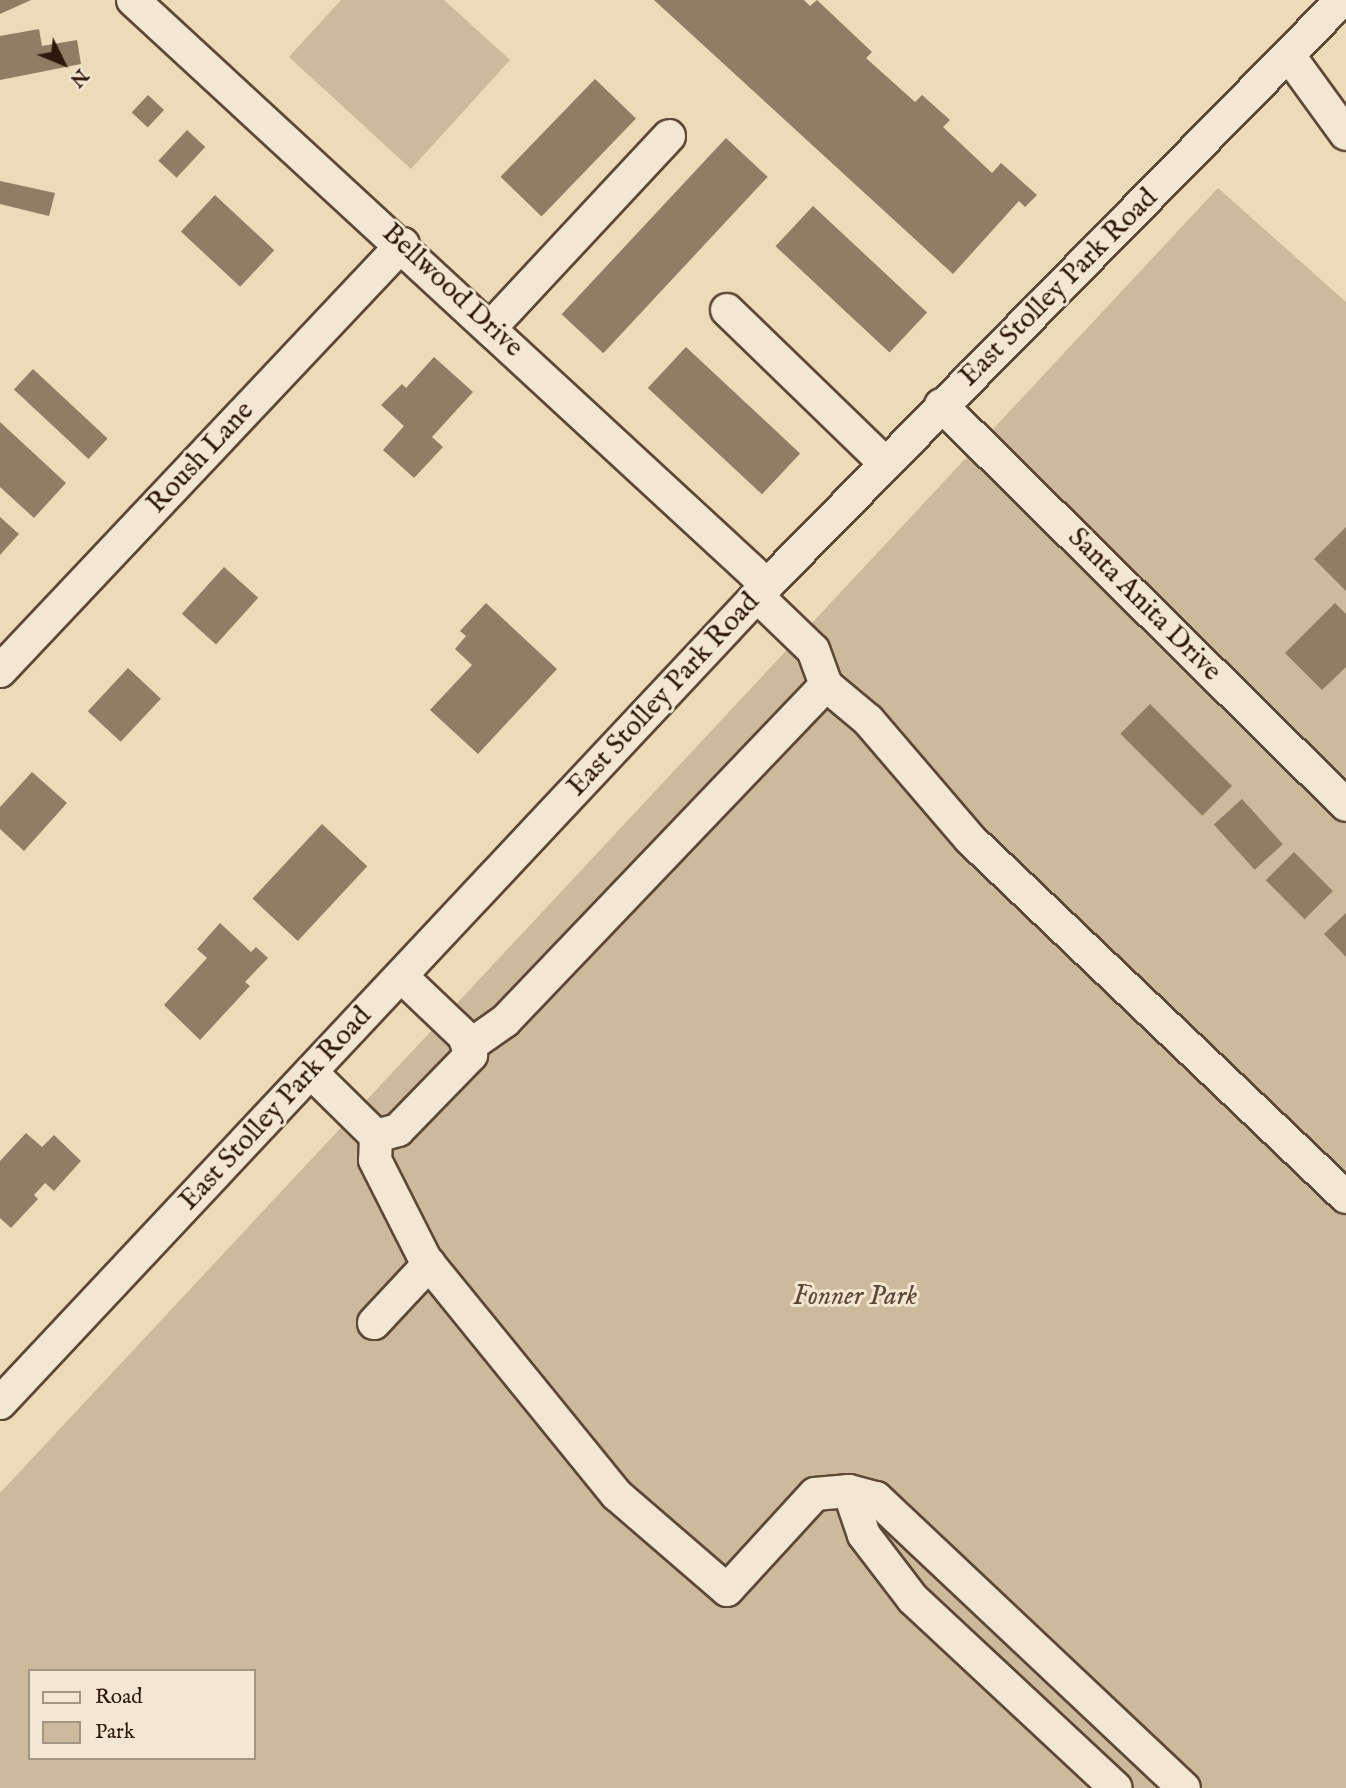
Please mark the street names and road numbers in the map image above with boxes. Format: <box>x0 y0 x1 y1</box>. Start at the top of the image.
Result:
street label: East Stolley Park Road <box>953 182 1165 394</box>
street label: Bellwood Drive <box>374 217 530 365</box>
street label: Roush Lane <box>141 395 261 521</box>
street label: Santa Anita Drive <box>1060 521 1228 689</box>
street label: East Stolley Park Road <box>561 586 767 804</box>
street label: East Stolley Park Road <box>173 1000 379 1218</box>

